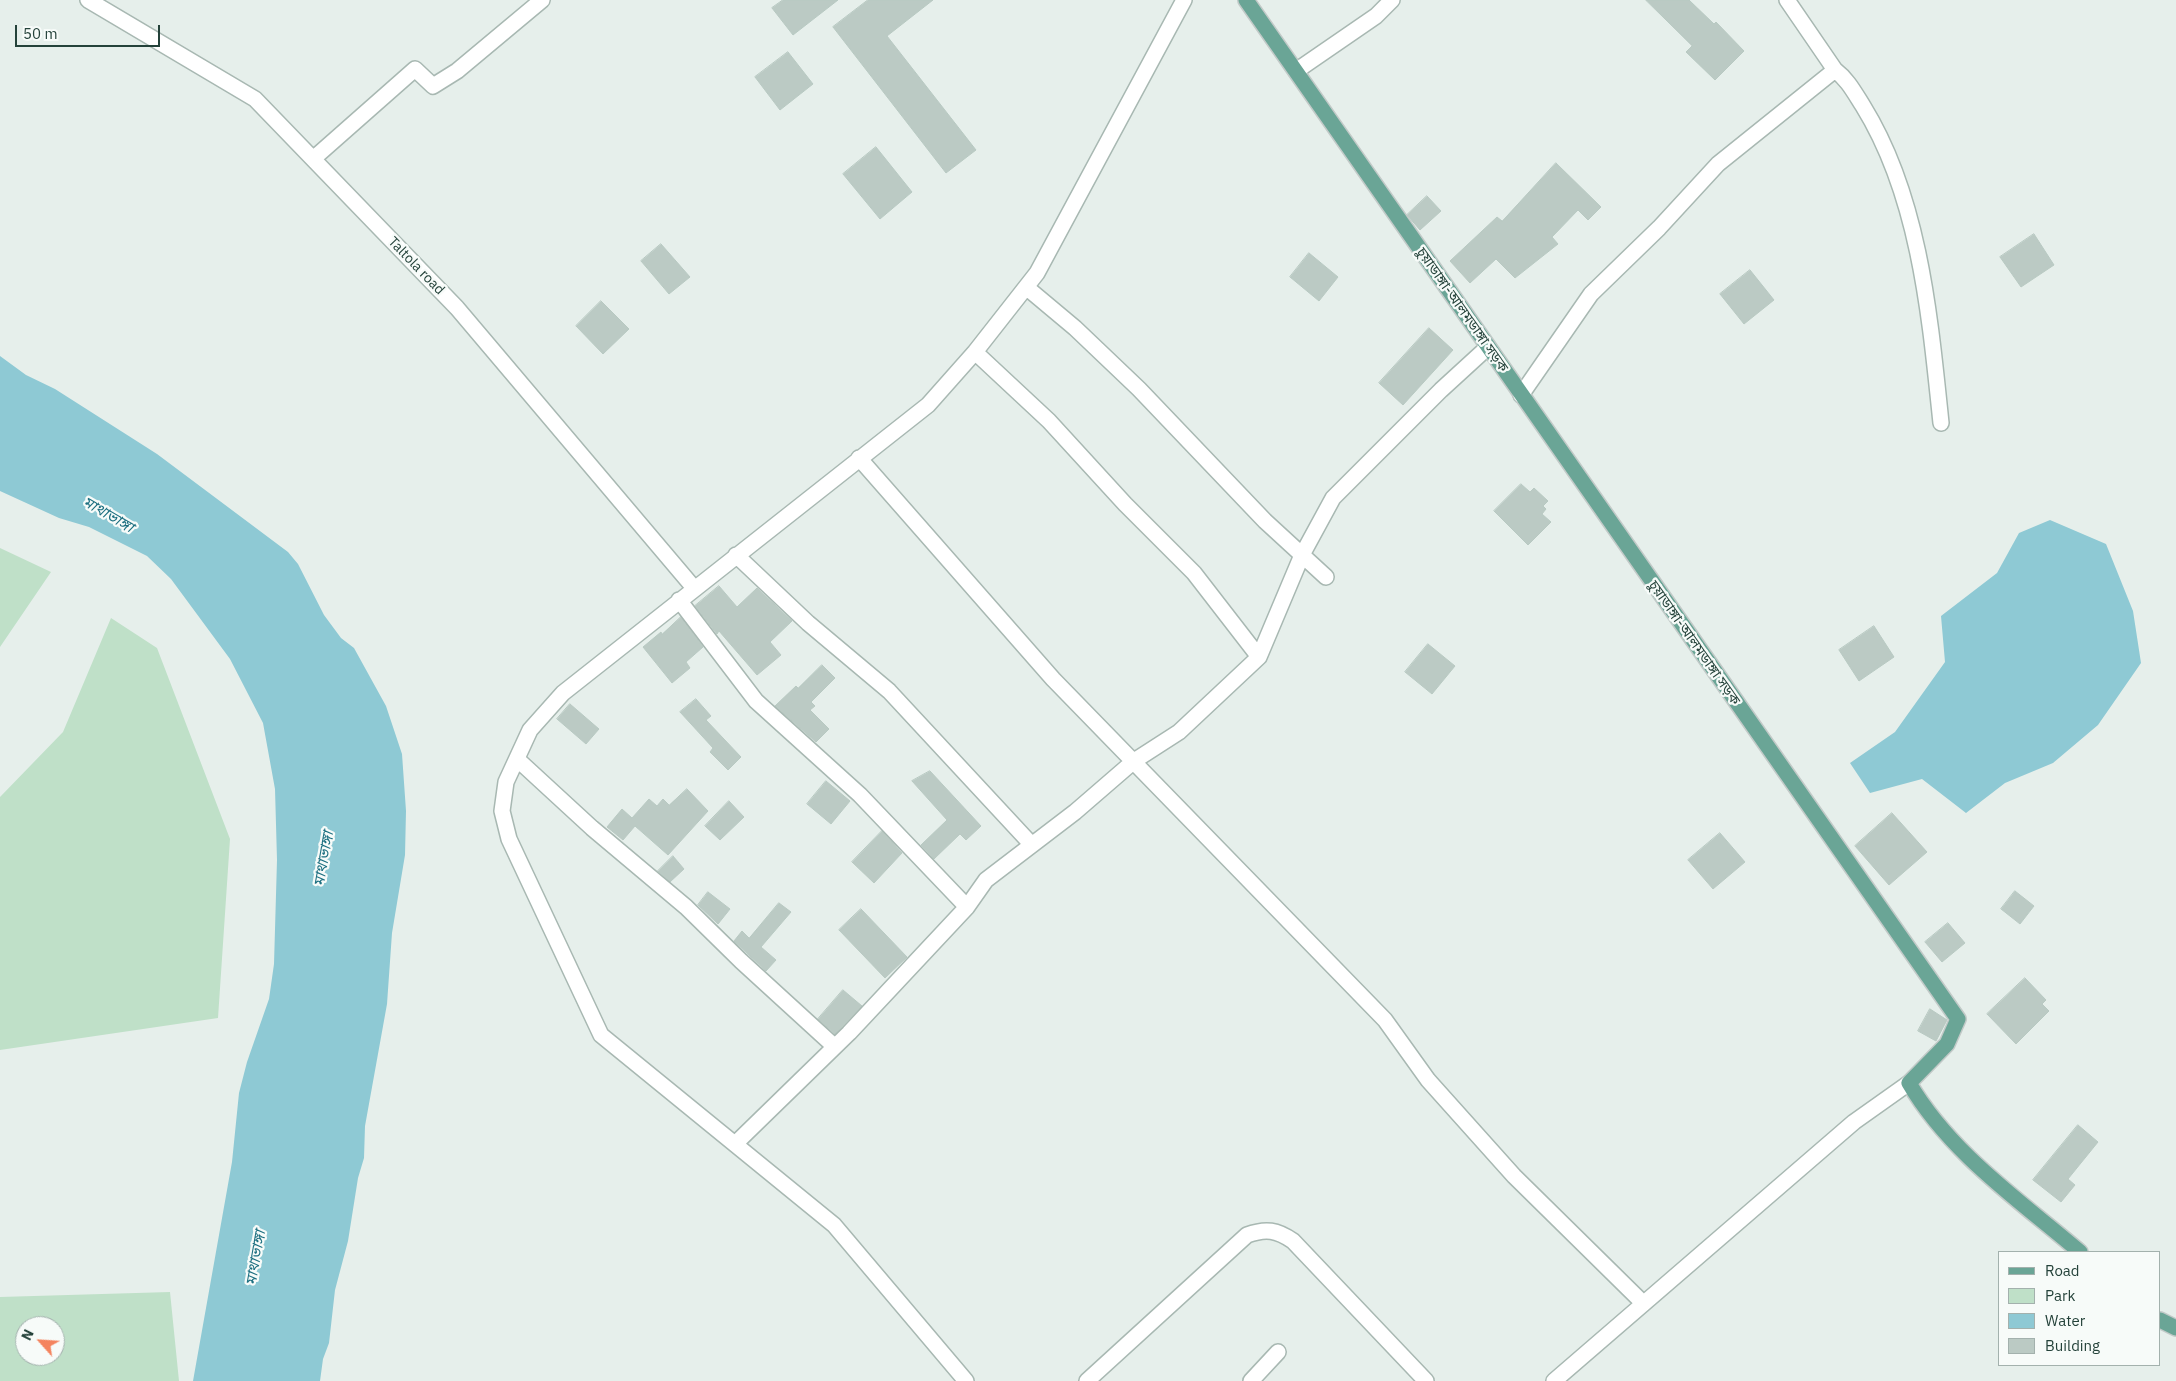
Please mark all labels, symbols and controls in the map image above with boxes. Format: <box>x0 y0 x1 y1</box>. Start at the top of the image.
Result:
scale bar <box>18 15 162 47</box>
text: 50 m <box>23 24 58 43</box>
street label: Taltola road <box>384 234 448 298</box>
street label: চুয়াডাঙ্গা-আলমডাঙ্গা সড়ক <box>1413 245 1511 375</box>
water label: মাথাভাঙ্গা <box>79 493 137 537</box>
street label: চুয়াডাঙ্গা-আলমডাঙ্গা সড়ক <box>1645 578 1743 708</box>
water label: মাথাভাঙ্গা <box>310 830 338 888</box>
water label: মাথাভাঙ্গা <box>242 1229 270 1287</box>
legend <box>1998 1251 2161 1366</box>
text: Road <box>2045 1261 2080 1280</box>
text: Park <box>2045 1286 2075 1305</box>
text: Water <box>2045 1311 2085 1330</box>
north arrow <box>15 1316 65 1366</box>
text: N <box>17 1326 38 1343</box>
text: Building <box>2045 1336 2100 1355</box>

